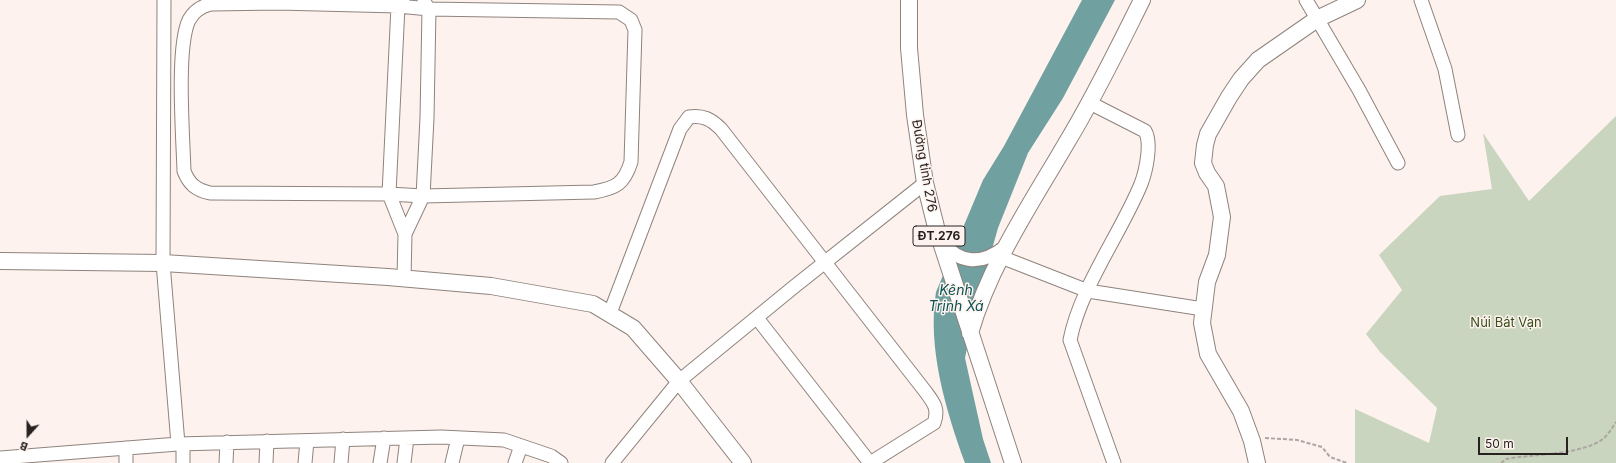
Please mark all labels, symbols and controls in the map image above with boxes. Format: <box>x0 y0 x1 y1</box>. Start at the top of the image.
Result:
street label: Đường tỉnh 276 <box>908 119 940 213</box>
road number: ĐT.276 <box>913 226 965 246</box>
water label: Kênh Trịnh Xá <box>929 283 983 316</box>
park label: Núi Bát Vạn <box>1470 315 1542 331</box>
north arrow <box>8 415 48 455</box>
scale bar <box>1480 429 1570 455</box>
text: 50 m <box>1485 436 1514 451</box>
text: B <box>18 438 30 454</box>

